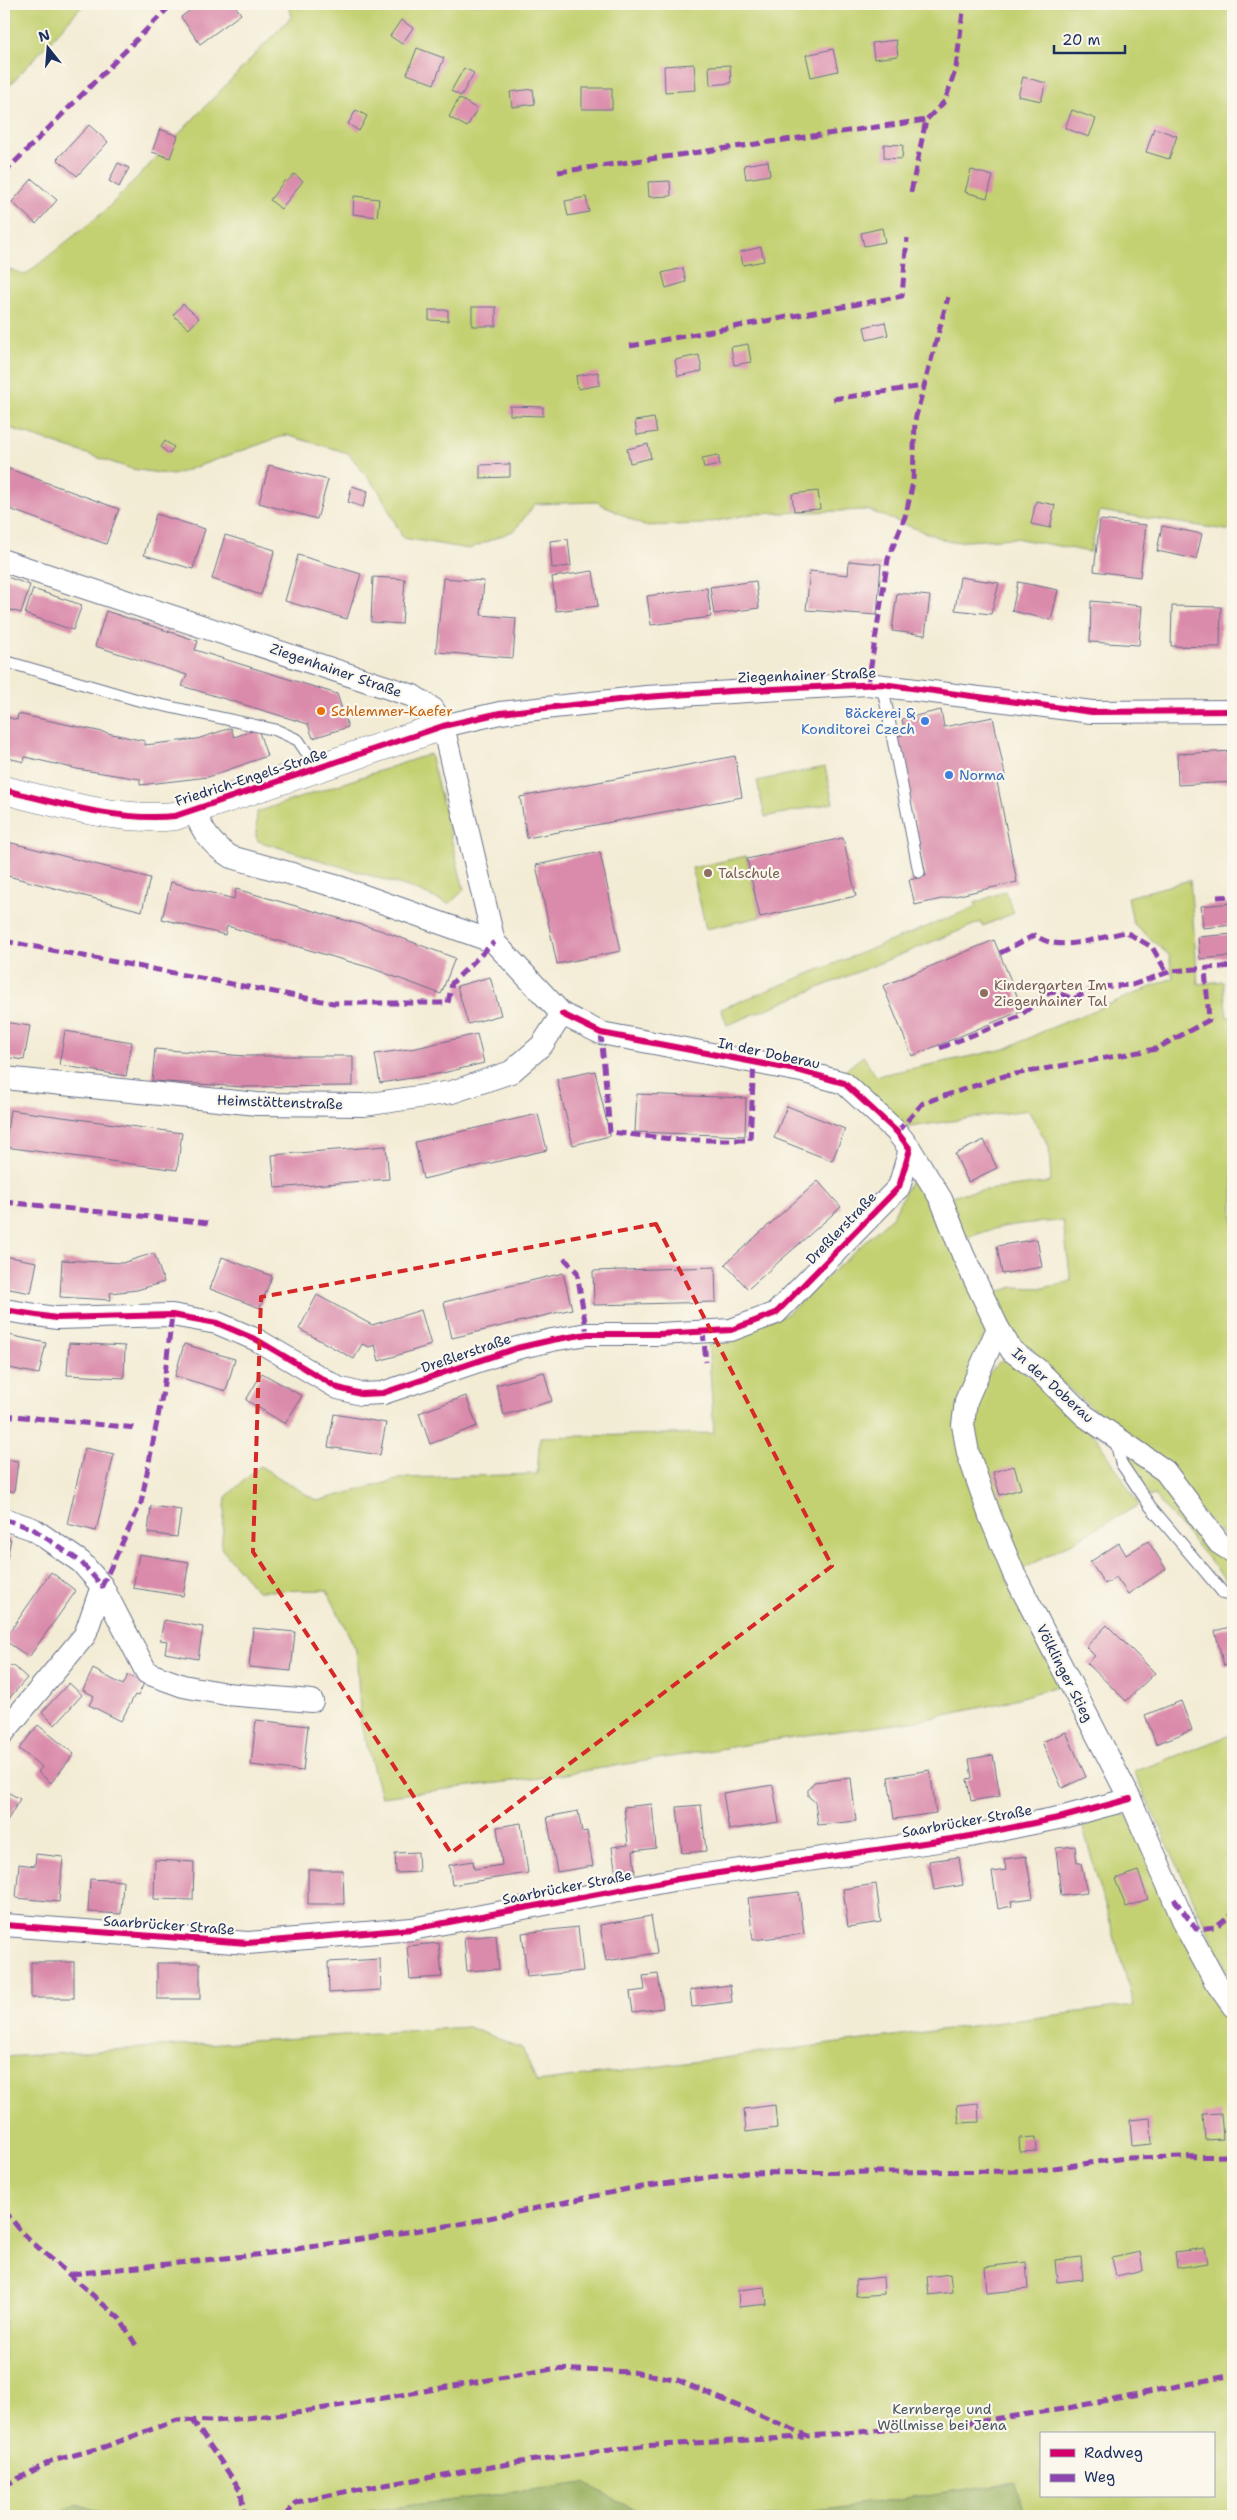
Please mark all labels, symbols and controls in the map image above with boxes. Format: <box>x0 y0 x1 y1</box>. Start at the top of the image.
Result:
north arrow <box>22 22 72 72</box>
scale bar <box>1054 22 1126 54</box>
text: N <box>36 25 52 46</box>
text: 20 m <box>1062 30 1101 50</box>
street label: Ziegenhainer Straße <box>268 639 404 701</box>
street label: Ziegenhainer Straße <box>738 664 877 686</box>
place label: Schlemmer-Kaefer <box>331 702 453 720</box>
place label: Bäckerei & Konditorei Czech <box>801 704 915 738</box>
marker: Schlemmer-Kaefer <box>315 705 327 717</box>
marker: Bäckerei & Konditorei Czech <box>919 715 931 727</box>
street label: Friedrich-Engels-Straße <box>173 744 330 810</box>
place label: Norma <box>959 766 1005 784</box>
marker: Norma <box>943 769 955 781</box>
place label: Talschule <box>718 864 780 882</box>
marker: Talschule <box>702 867 714 879</box>
place label: Kindergarten Im Ziegenhainer Tal <box>994 976 1108 1010</box>
marker: Kindergarten Im Ziegenhainer Tal <box>978 987 990 999</box>
street label: In der Doberau <box>716 1033 822 1073</box>
street label: Heimstättenstraße <box>216 1091 344 1113</box>
street label: Dreßlerstraße <box>802 1188 880 1268</box>
street label: Dreßlerstraße <box>419 1329 513 1377</box>
street label: In der Doberau <box>1008 1343 1098 1427</box>
street label: Völklinger Stieg <box>1033 1621 1097 1725</box>
street label: Saarbrücker Straße <box>901 1801 1034 1841</box>
street label: Saarbrücker Straße <box>501 1866 633 1908</box>
street label: Saarbrücker Straße <box>103 1911 235 1939</box>
park label: Kernberge und Wöllmisse bei Jena <box>877 2400 1007 2434</box>
legend <box>1040 2432 1214 2498</box>
text: Radweg <box>1084 2443 1143 2463</box>
text: Weg <box>1084 2467 1115 2487</box>

